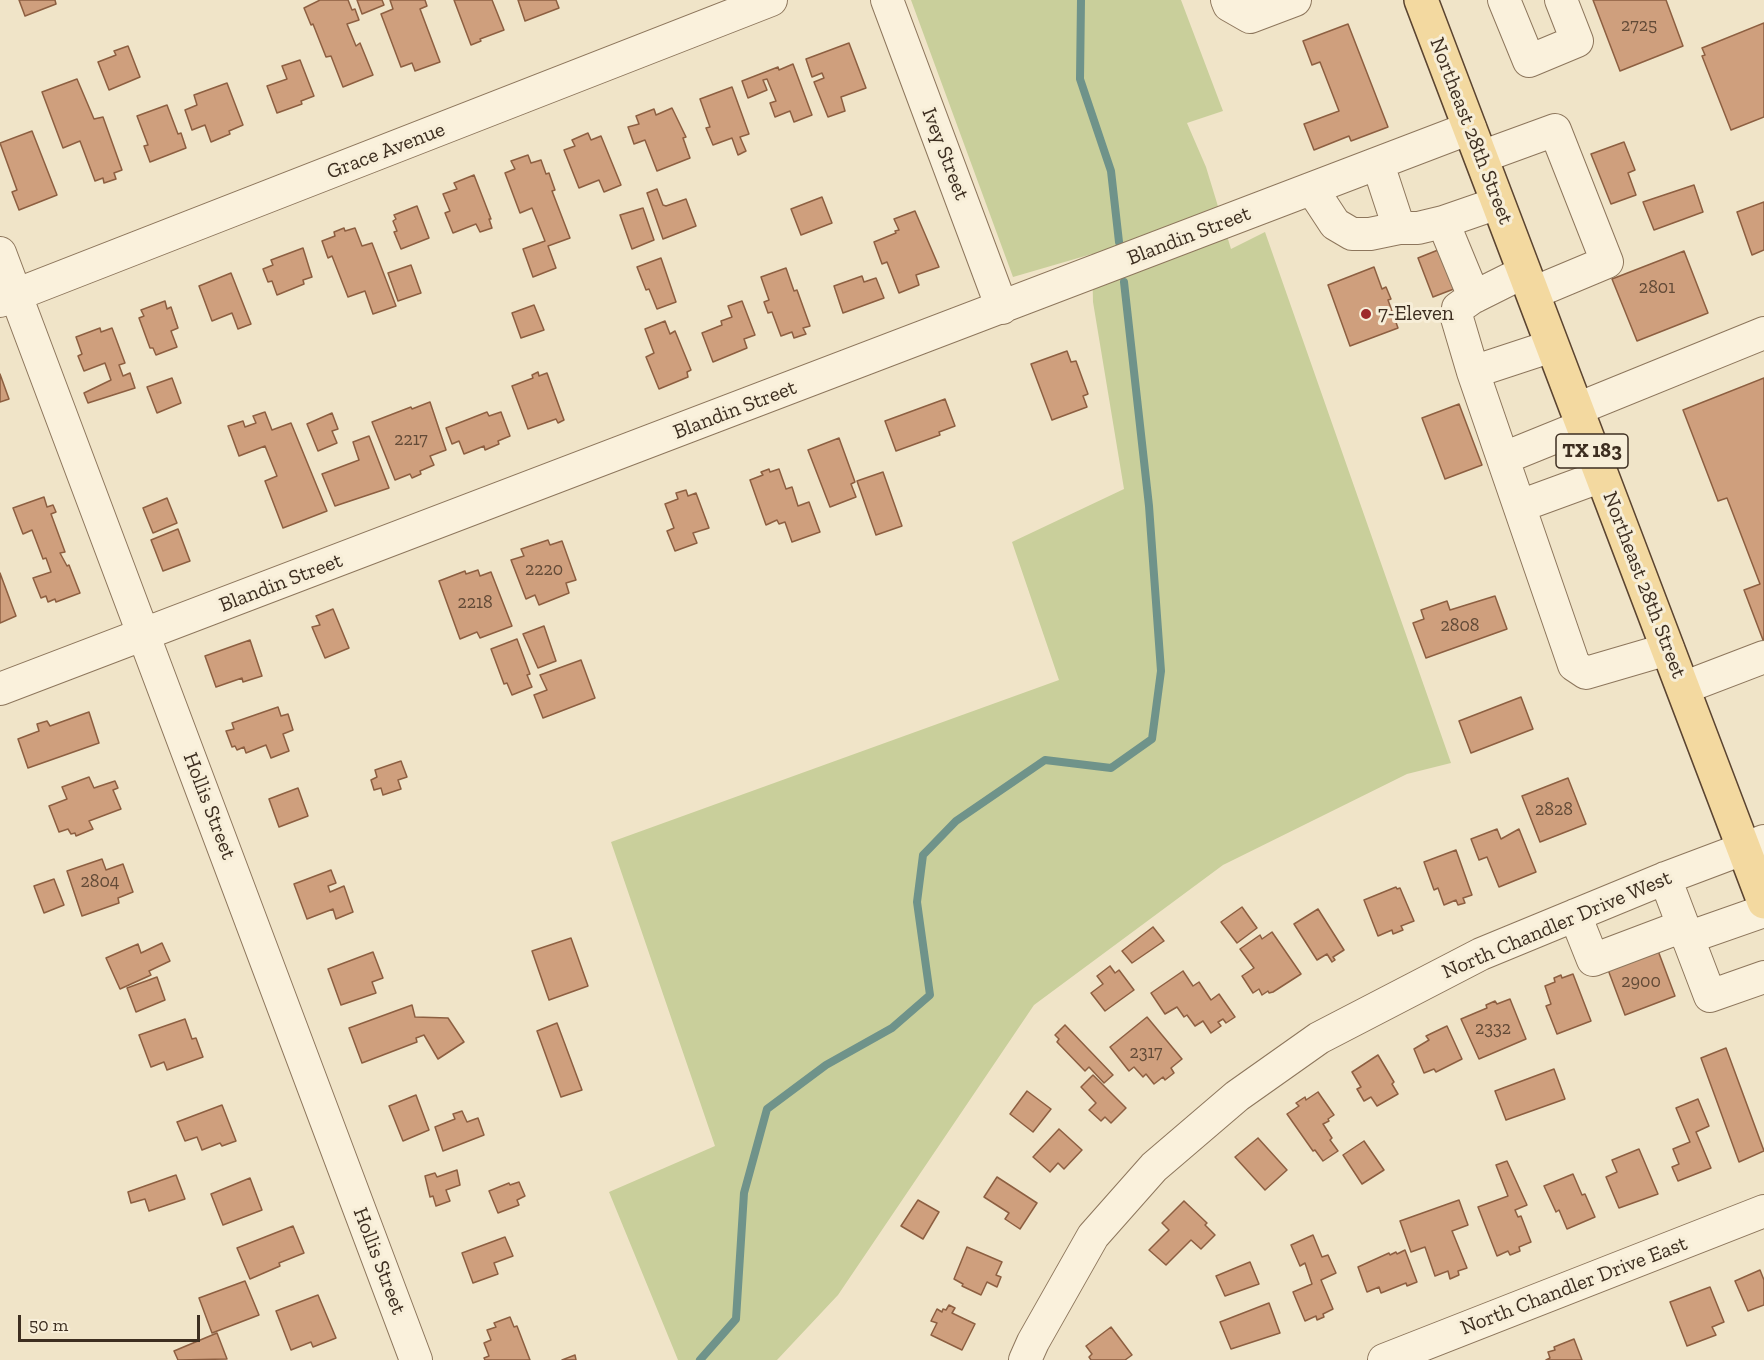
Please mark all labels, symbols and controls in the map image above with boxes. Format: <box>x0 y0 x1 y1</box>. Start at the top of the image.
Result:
house number: 2725 <box>1621 15 1657 37</box>
street label: Northeast 28th Street <box>1424 34 1518 228</box>
street label: Ivey Street <box>916 104 974 204</box>
street label: Grace Avenue <box>323 117 449 185</box>
street label: Blandin Street <box>1124 201 1254 271</box>
house number: 2801 <box>1639 277 1675 299</box>
place label: 7-Eleven <box>1378 301 1454 327</box>
marker: 7-Eleven <box>1359 307 1373 321</box>
street label: Blandin Street <box>670 375 800 445</box>
house number: 2217 <box>394 429 428 451</box>
road number: TX 183 <box>1556 434 1628 468</box>
street label: Northeast 28th Street <box>1597 488 1691 682</box>
street label: Blandin Street <box>216 548 346 618</box>
house number: 2220 <box>525 559 563 581</box>
house number: 2218 <box>457 592 493 614</box>
house number: 2808 <box>1440 615 1480 637</box>
street label: Hollis Street <box>177 749 241 863</box>
house number: 2828 <box>1535 799 1573 821</box>
street label: North Chandler Drive West <box>1439 865 1675 985</box>
house number: 2804 <box>80 871 120 893</box>
house number: 2900 <box>1621 971 1661 993</box>
house number: 2332 <box>1475 1018 1511 1040</box>
house number: 2317 <box>1129 1042 1163 1064</box>
street label: Hollis Street <box>347 1204 411 1318</box>
street label: North Chandler Drive East <box>1457 1231 1691 1341</box>
scale bar <box>21 1303 202 1341</box>
text: 50 m <box>29 1314 68 1336</box>

